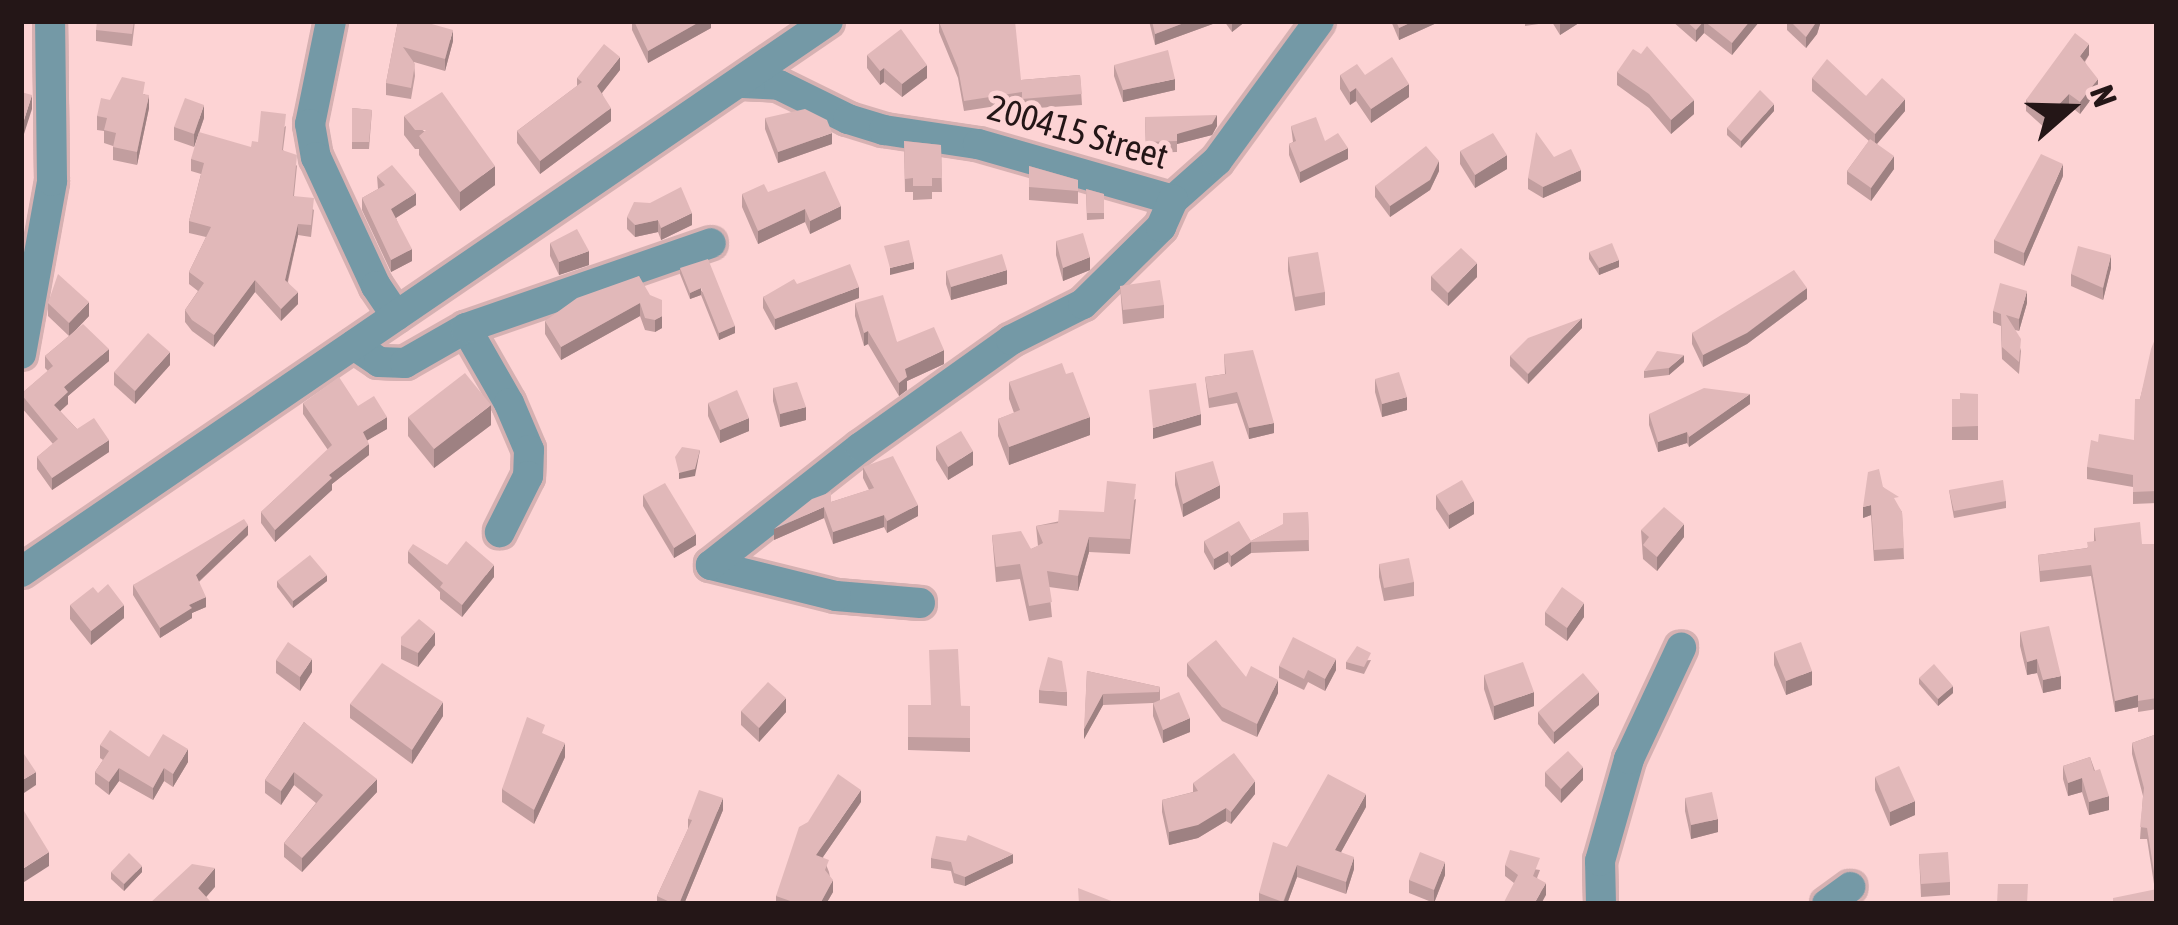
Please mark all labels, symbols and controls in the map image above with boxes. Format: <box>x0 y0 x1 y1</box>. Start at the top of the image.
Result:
north arrow <box>2010 48 2130 168</box>
text: N <box>2083 80 2125 111</box>
street label: 200415 Street <box>983 86 1173 178</box>

